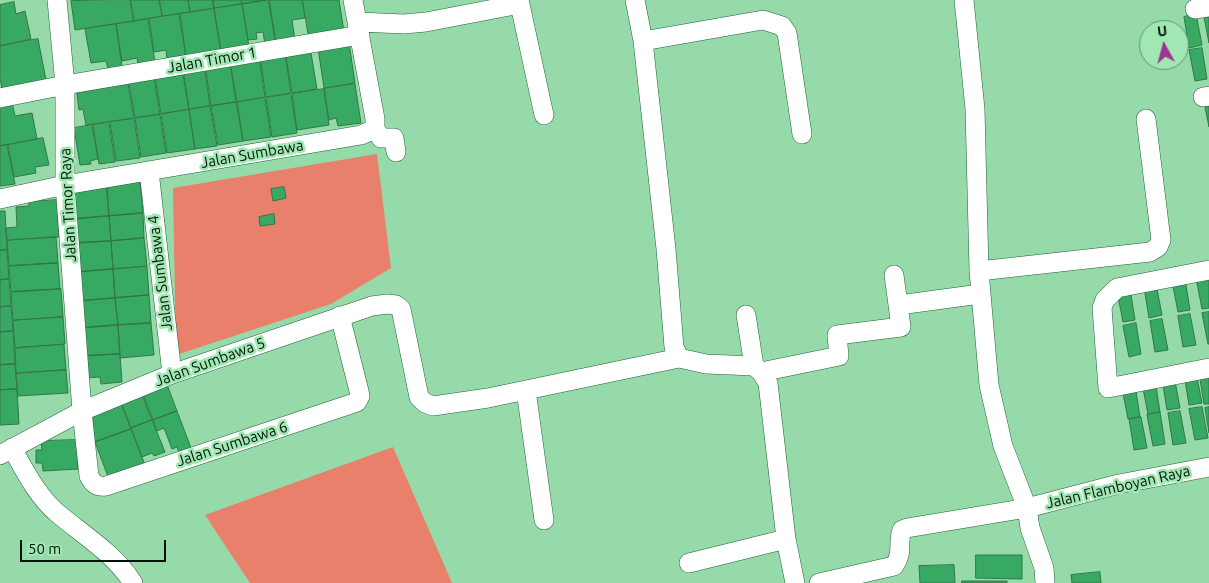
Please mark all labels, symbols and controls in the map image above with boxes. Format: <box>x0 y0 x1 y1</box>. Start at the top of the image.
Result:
north arrow <box>1139 20 1189 70</box>
text: U <box>1156 23 1168 40</box>
street label: Jalan Timor 1 <box>166 43 258 77</box>
street label: Jalan Sumbawa <box>199 136 305 172</box>
street label: Jalan Timor Raya <box>56 148 80 262</box>
street label: Jalan Sumbawa 4 <box>144 214 176 332</box>
street label: Jalan Sumbawa 5 <box>152 334 268 390</box>
street label: Jalan Sumbawa 6 <box>174 418 290 470</box>
street label: Jalan Flamboyan Raya <box>1044 462 1192 512</box>
scale bar <box>22 530 169 562</box>
text: 50 m <box>28 540 61 557</box>

